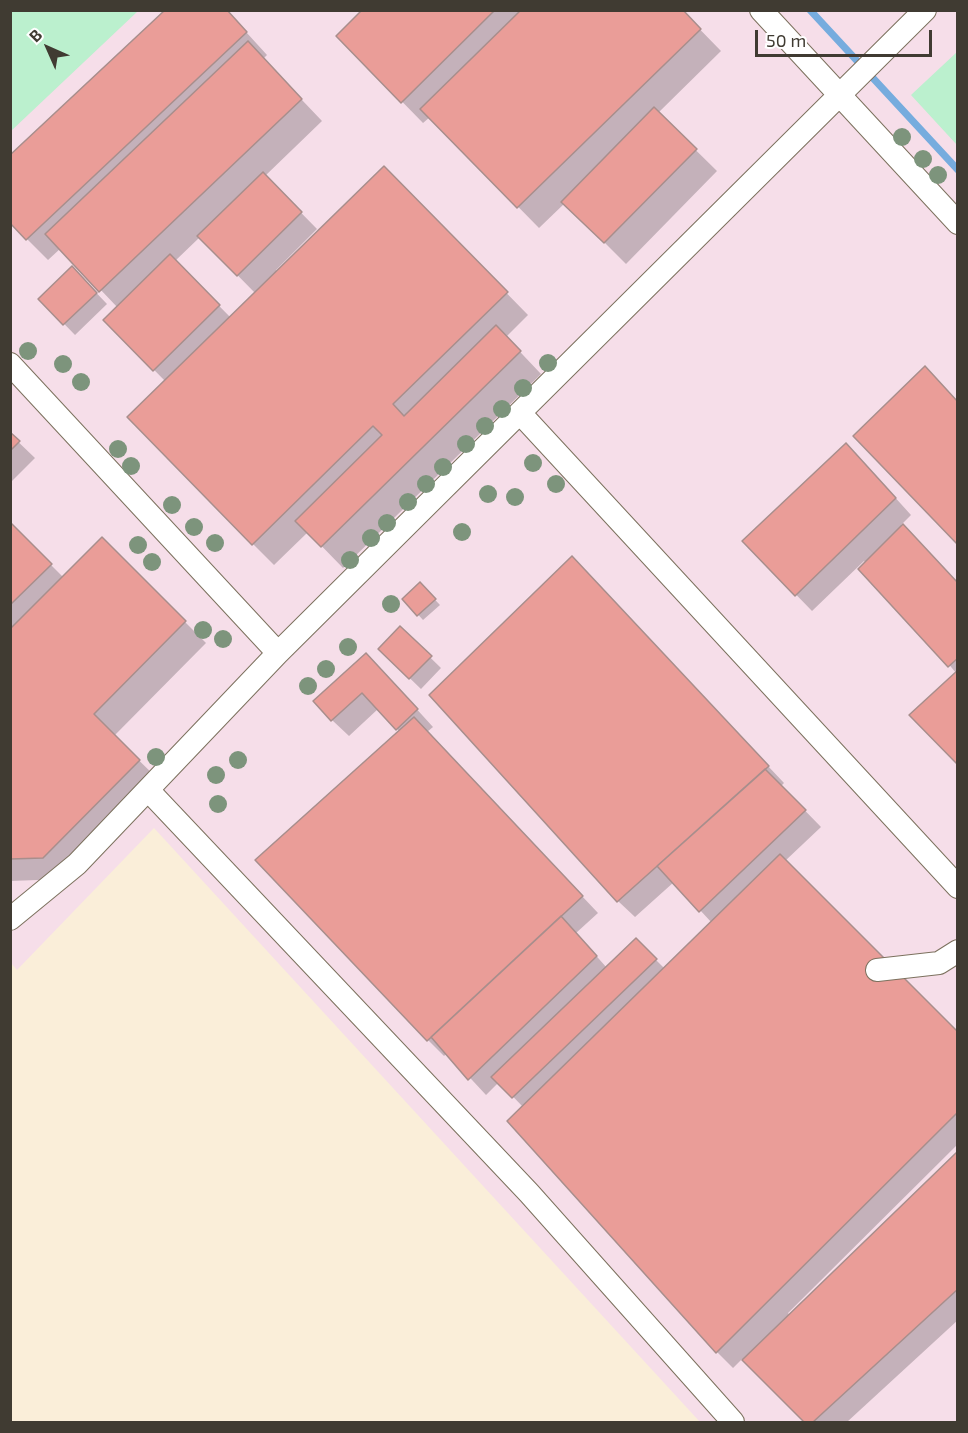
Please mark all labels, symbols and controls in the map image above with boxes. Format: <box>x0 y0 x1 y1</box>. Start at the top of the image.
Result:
north arrow <box>18 18 78 78</box>
scale bar <box>758 18 935 56</box>
text: B <box>25 25 45 45</box>
text: 50 m <box>766 29 806 51</box>

